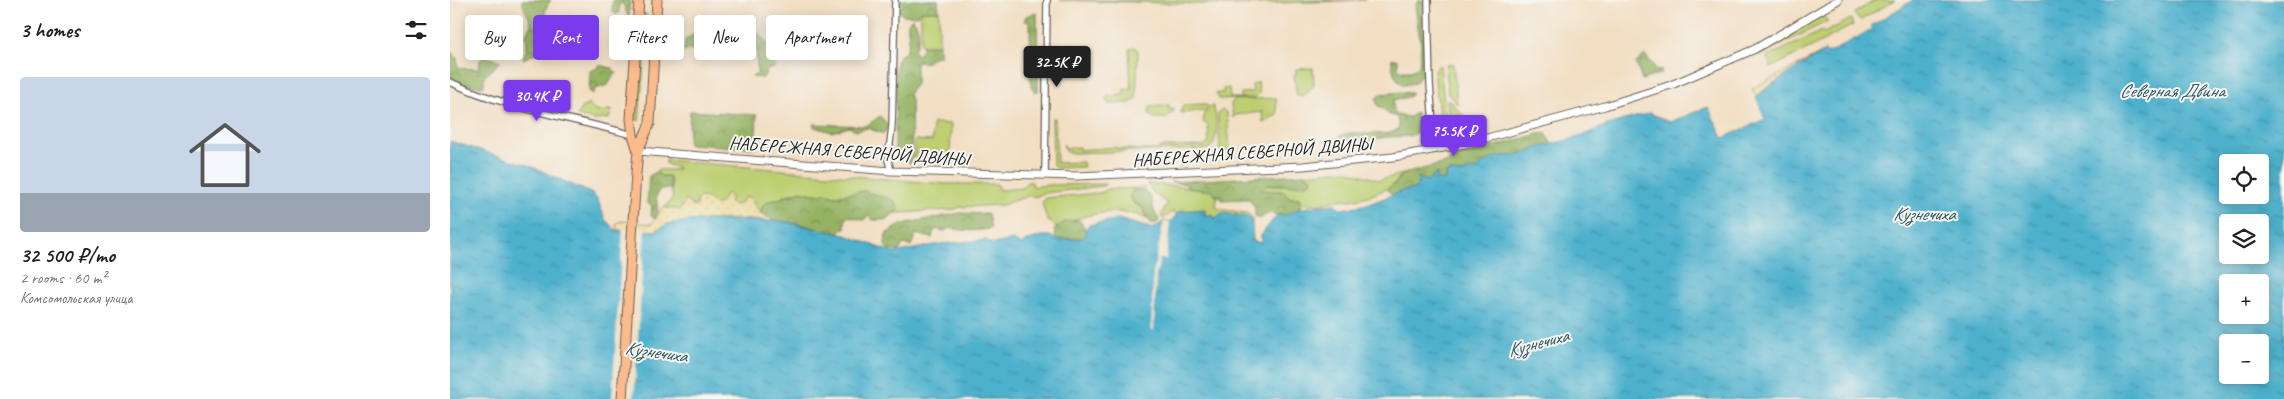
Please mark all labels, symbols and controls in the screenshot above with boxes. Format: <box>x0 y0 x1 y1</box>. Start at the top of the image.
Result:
chip: Buy <box>465 15 523 60</box>
chip: Rent <box>533 15 599 60</box>
chip: Filters <box>609 15 684 60</box>
chip: New <box>694 15 756 60</box>
chip: Apartment <box>766 15 868 60</box>
icon: filters <box>402 16 430 44</box>
text: 3 homes <box>20 17 79 43</box>
pin: 32.5K ₽ <box>1011 46 1103 88</box>
text: 32.5K ₽ <box>1035 52 1079 72</box>
water label: Северная Двина <box>2120 79 2227 103</box>
pin: 30.4K ₽ <box>491 80 583 122</box>
text: 30.4K ₽ <box>514 86 560 106</box>
icon: home <box>180 110 270 200</box>
pin: 75.5K ₽ <box>1408 114 1500 157</box>
text: 75.5K ₽ <box>1432 121 1476 141</box>
street label: НАБЕРЕЖНАЯ СЕВЕРНОЙ ДВИНЫ <box>728 132 973 171</box>
street label: НАБЕРЕЖНАЯ СЕВЕРНОЙ ДВИНЫ <box>1131 132 1376 171</box>
map controls <box>2219 154 2269 384</box>
button: locate <box>2219 154 2269 204</box>
water label: Кузнечиха <box>1893 202 1957 226</box>
button: layers <box>2219 214 2269 264</box>
text: 32 500 ₽/mo <box>20 242 115 268</box>
text: 2 rooms · 60 m² <box>20 268 106 288</box>
button: + <box>2219 274 2269 324</box>
text: Комсомольская улица <box>20 288 133 308</box>
water label: Кузнечиха <box>1505 323 1573 363</box>
button: − <box>2219 334 2269 384</box>
water label: Кузнечиха <box>624 336 690 368</box>

